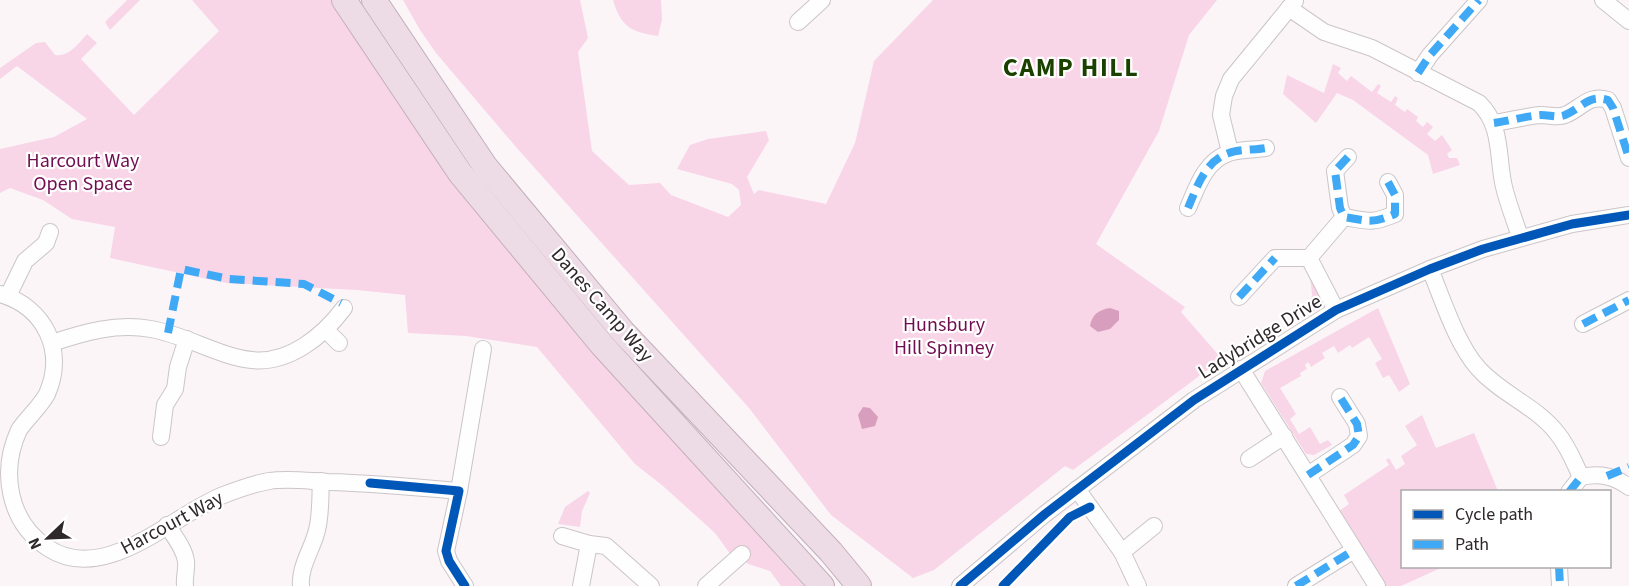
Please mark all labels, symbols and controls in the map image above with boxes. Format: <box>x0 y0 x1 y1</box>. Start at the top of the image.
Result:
district label: CAMP HILL <box>1003 49 1139 86</box>
park label: Harcourt Way Open Space <box>27 147 140 198</box>
street label: Danes Camp Way <box>544 242 660 369</box>
street label: Ladybridge Drive <box>1193 288 1327 386</box>
park label: Hunsbury Hill Spinney <box>894 311 995 362</box>
street label: Harcourt Way <box>116 484 229 562</box>
legend <box>1401 490 1611 568</box>
text: Cycle path <box>1455 502 1533 527</box>
north arrow <box>18 508 78 568</box>
text: Path <box>1455 532 1489 557</box>
text: N <box>23 534 47 553</box>

